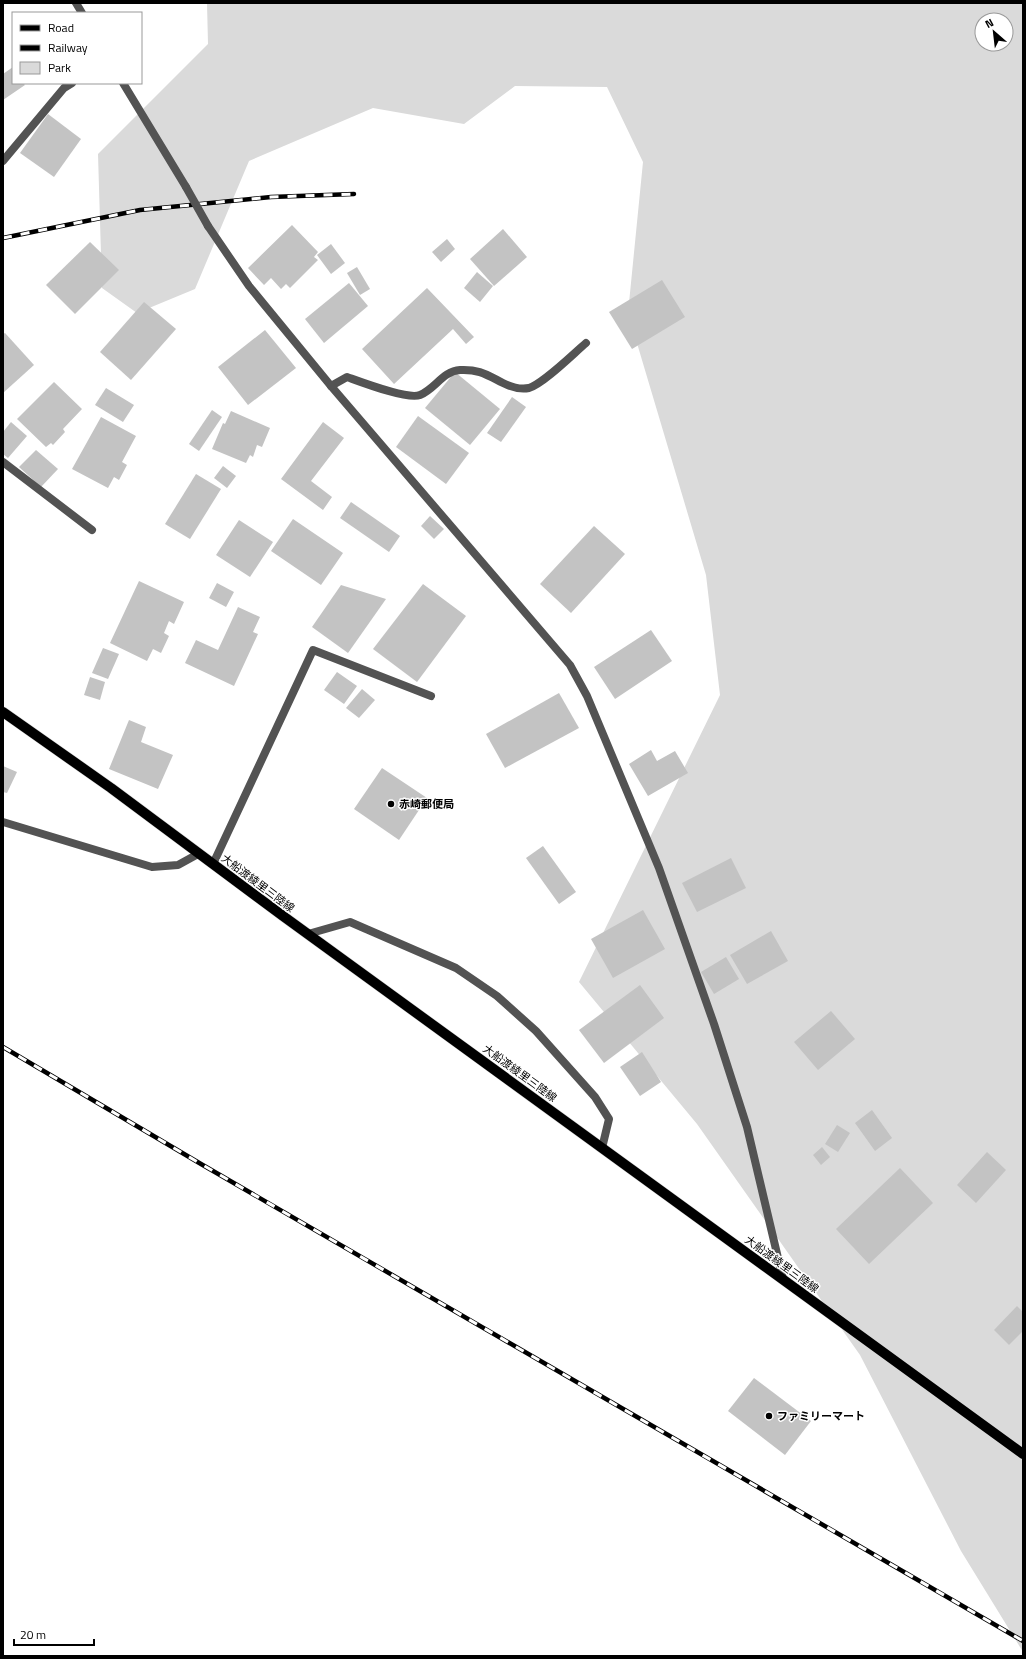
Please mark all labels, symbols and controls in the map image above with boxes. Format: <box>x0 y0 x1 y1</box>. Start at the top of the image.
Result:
legend <box>12 12 142 84</box>
north arrow <box>974 12 1014 52</box>
text: N <box>982 14 996 32</box>
text: Road <box>48 18 74 37</box>
text: Railway <box>48 38 88 57</box>
text: Park <box>48 58 71 77</box>
place label: 赤崎郵便局 <box>399 796 454 812</box>
marker: 赤崎郵便局 <box>386 799 396 809</box>
street label: 大船渡綾里三陸線 <box>218 850 298 916</box>
street label: 大船渡綾里三陸線 <box>480 1041 560 1105</box>
street label: 大船渡綾里三陸線 <box>742 1232 822 1296</box>
place label: ファミリーマート <box>777 1408 865 1424</box>
marker: ファミリーマート <box>764 1411 774 1421</box>
scale bar <box>14 1621 94 1647</box>
text: 20 m <box>20 1625 46 1644</box>

